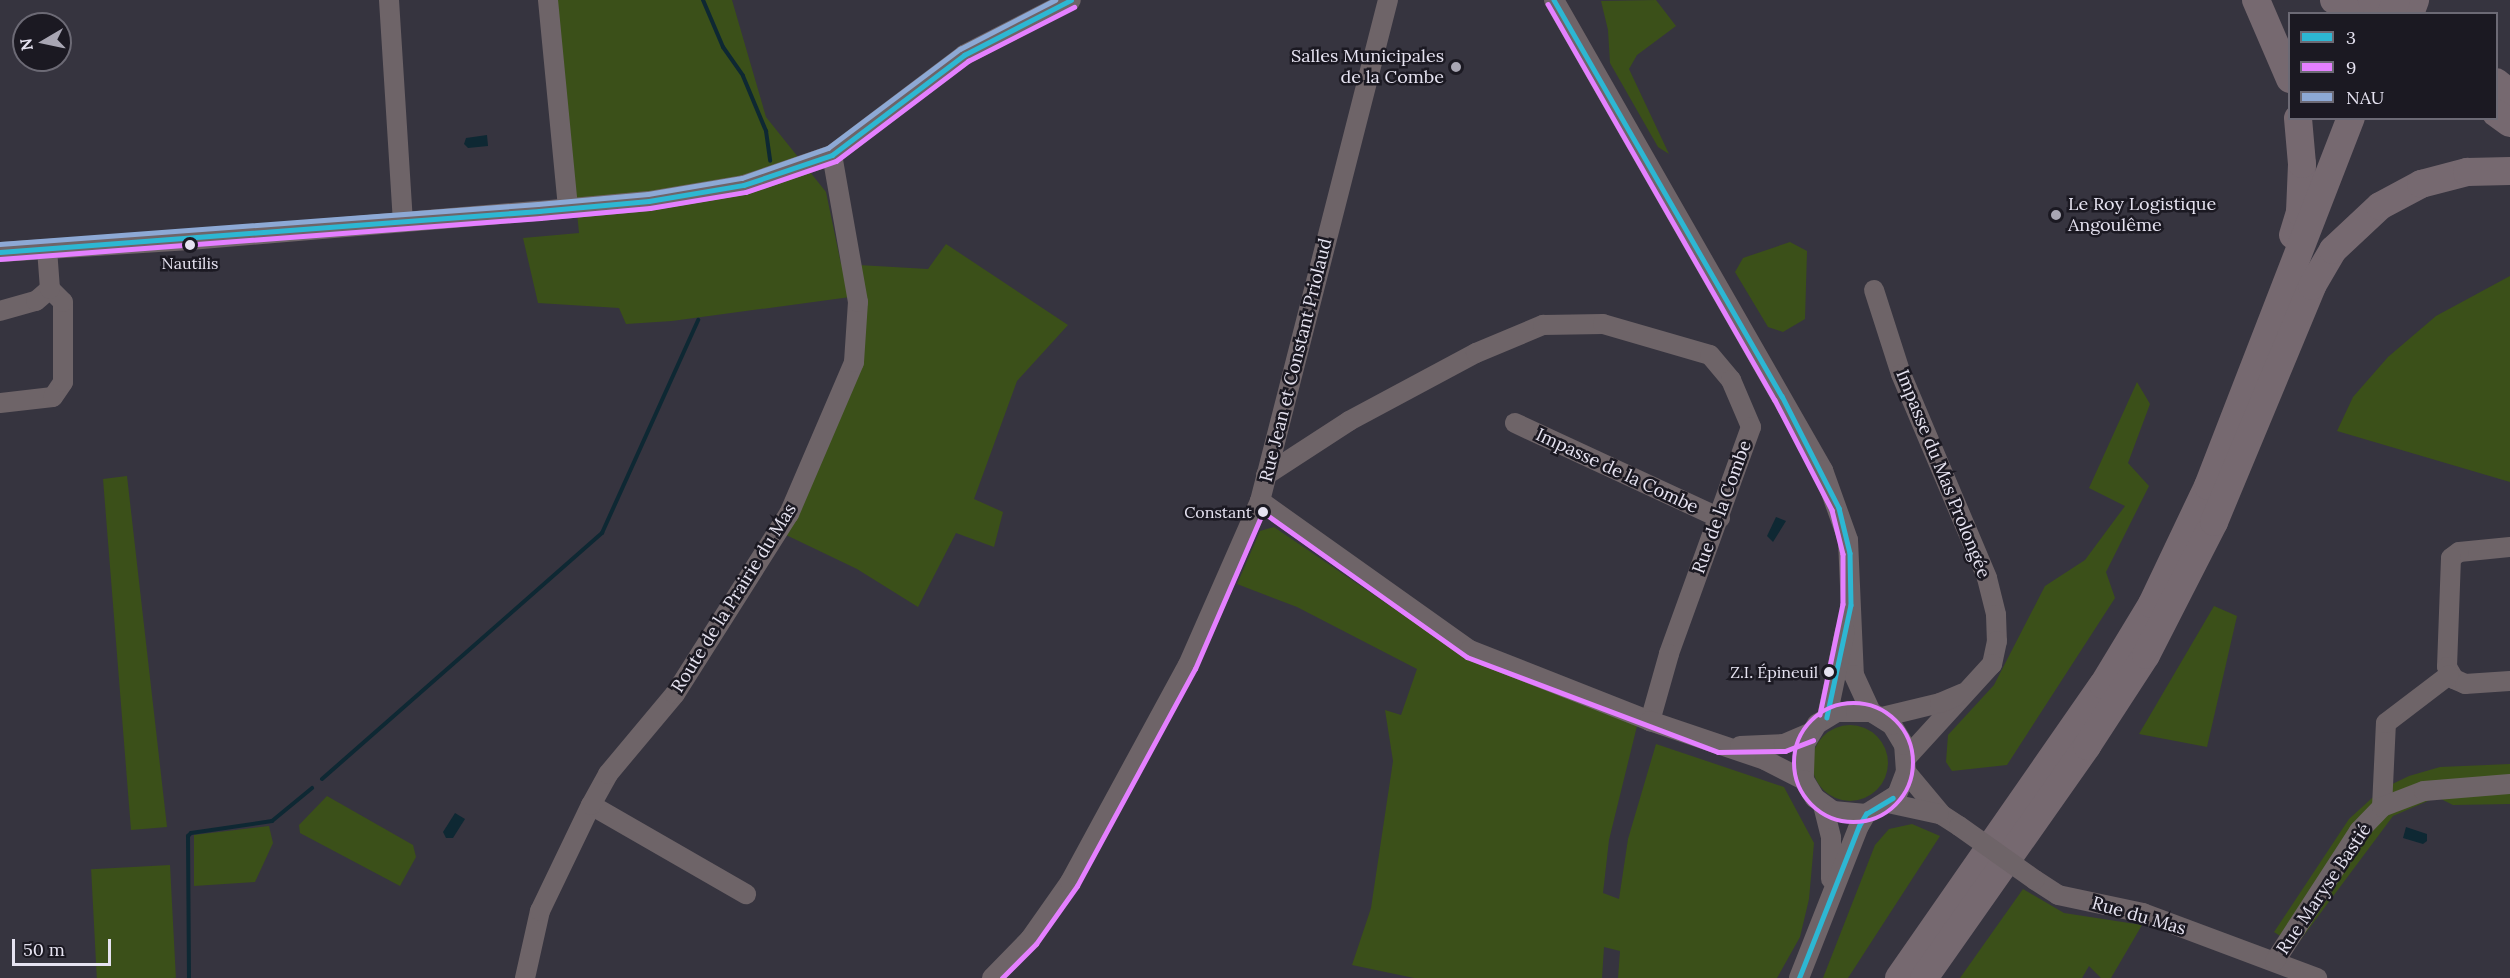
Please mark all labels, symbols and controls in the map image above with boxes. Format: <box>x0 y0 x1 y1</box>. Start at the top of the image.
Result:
north arrow <box>12 12 72 72</box>
legend <box>2288 12 2498 120</box>
text: 3 <box>2346 26 2356 49</box>
text: N <box>15 37 37 52</box>
place label: Salles Municipales de la Combe <box>1291 46 1444 88</box>
text: 9 <box>2346 56 2356 79</box>
marker: Salles Municipales de la Combe <box>1449 60 1463 74</box>
text: NAU <box>2346 86 2384 109</box>
place label: Le Roy Logistique Angoulême <box>2068 194 2216 236</box>
marker: Le Roy Logistique Angoulême <box>2049 208 2063 222</box>
street label: Rue Jean et Constant Priolaud <box>1255 236 1337 484</box>
marker: Nautilis <box>184 239 196 251</box>
place label: Nautilis <box>162 253 218 273</box>
street label: Impasse du Mas Prolongée <box>1891 367 1995 581</box>
street label: Impasse de la Combe <box>1532 424 1702 518</box>
street label: Rue de la Combe <box>1688 437 1756 577</box>
street label: Route de la Prairie du Mas <box>667 500 801 696</box>
place label: Constant <box>1184 502 1252 522</box>
marker: Constant <box>1257 506 1269 518</box>
place label: Z.I. Épineuil <box>1730 662 1818 682</box>
marker: Z.I. Épineuil <box>1823 666 1835 678</box>
street label: Rue Maryse Bastié <box>2272 819 2376 959</box>
street label: Rue du Mas <box>2089 892 2189 940</box>
scale bar <box>15 927 114 965</box>
text: 50 m <box>23 938 65 961</box>

